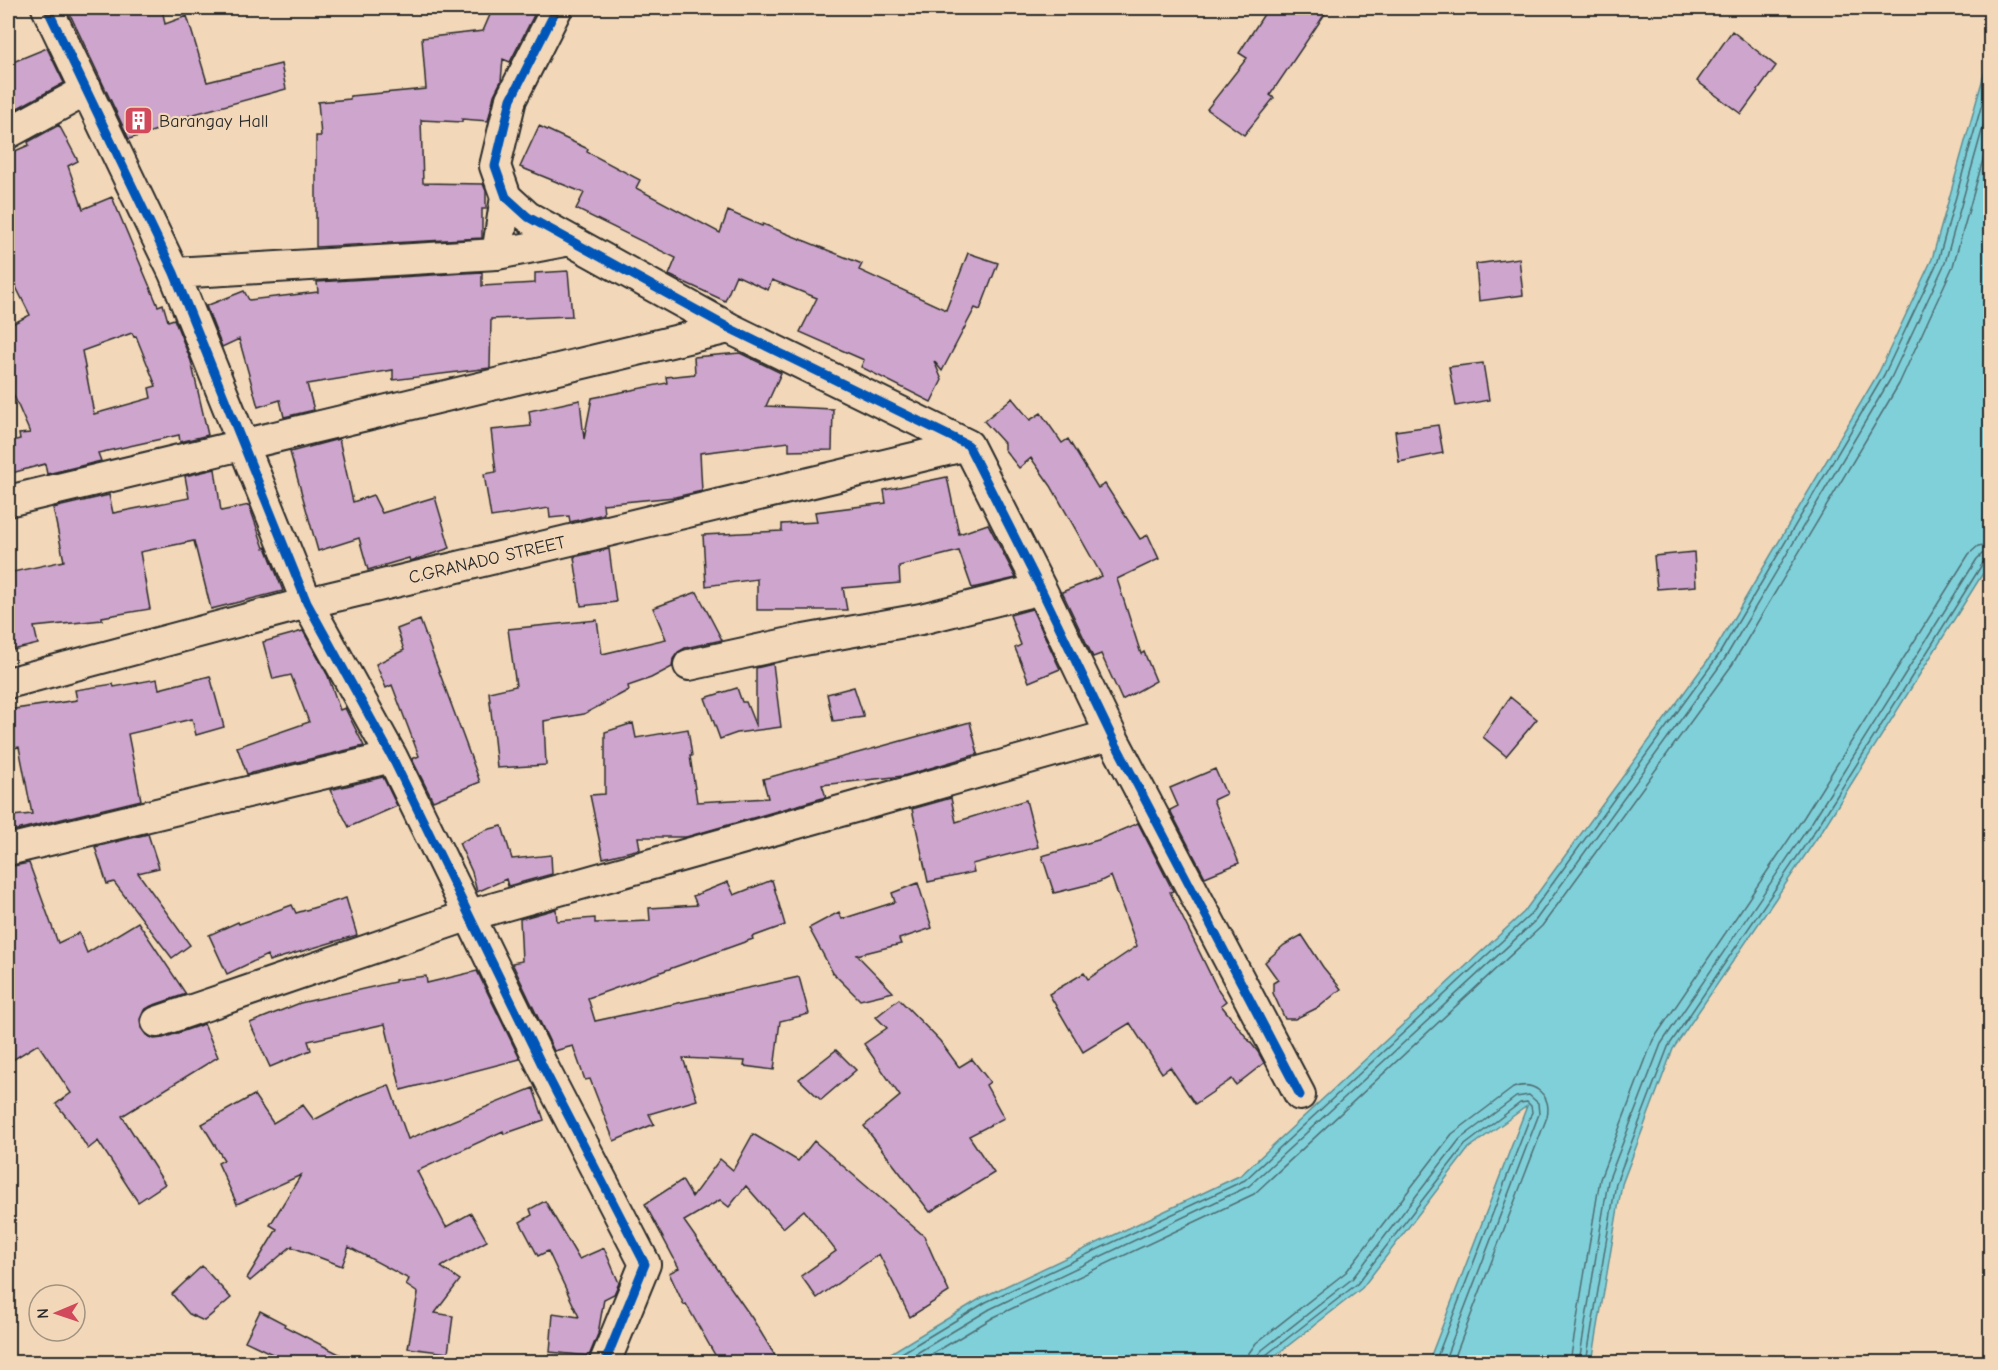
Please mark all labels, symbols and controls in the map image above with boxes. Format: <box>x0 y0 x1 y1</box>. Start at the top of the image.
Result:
building icon: Barangay Hall <box>122 105 154 137</box>
place label: Barangay Hall <box>159 111 269 132</box>
street label: C.GRANADO STREET <box>407 532 568 588</box>
north arrow <box>27 1283 87 1343</box>
text: N <box>34 1308 52 1319</box>

